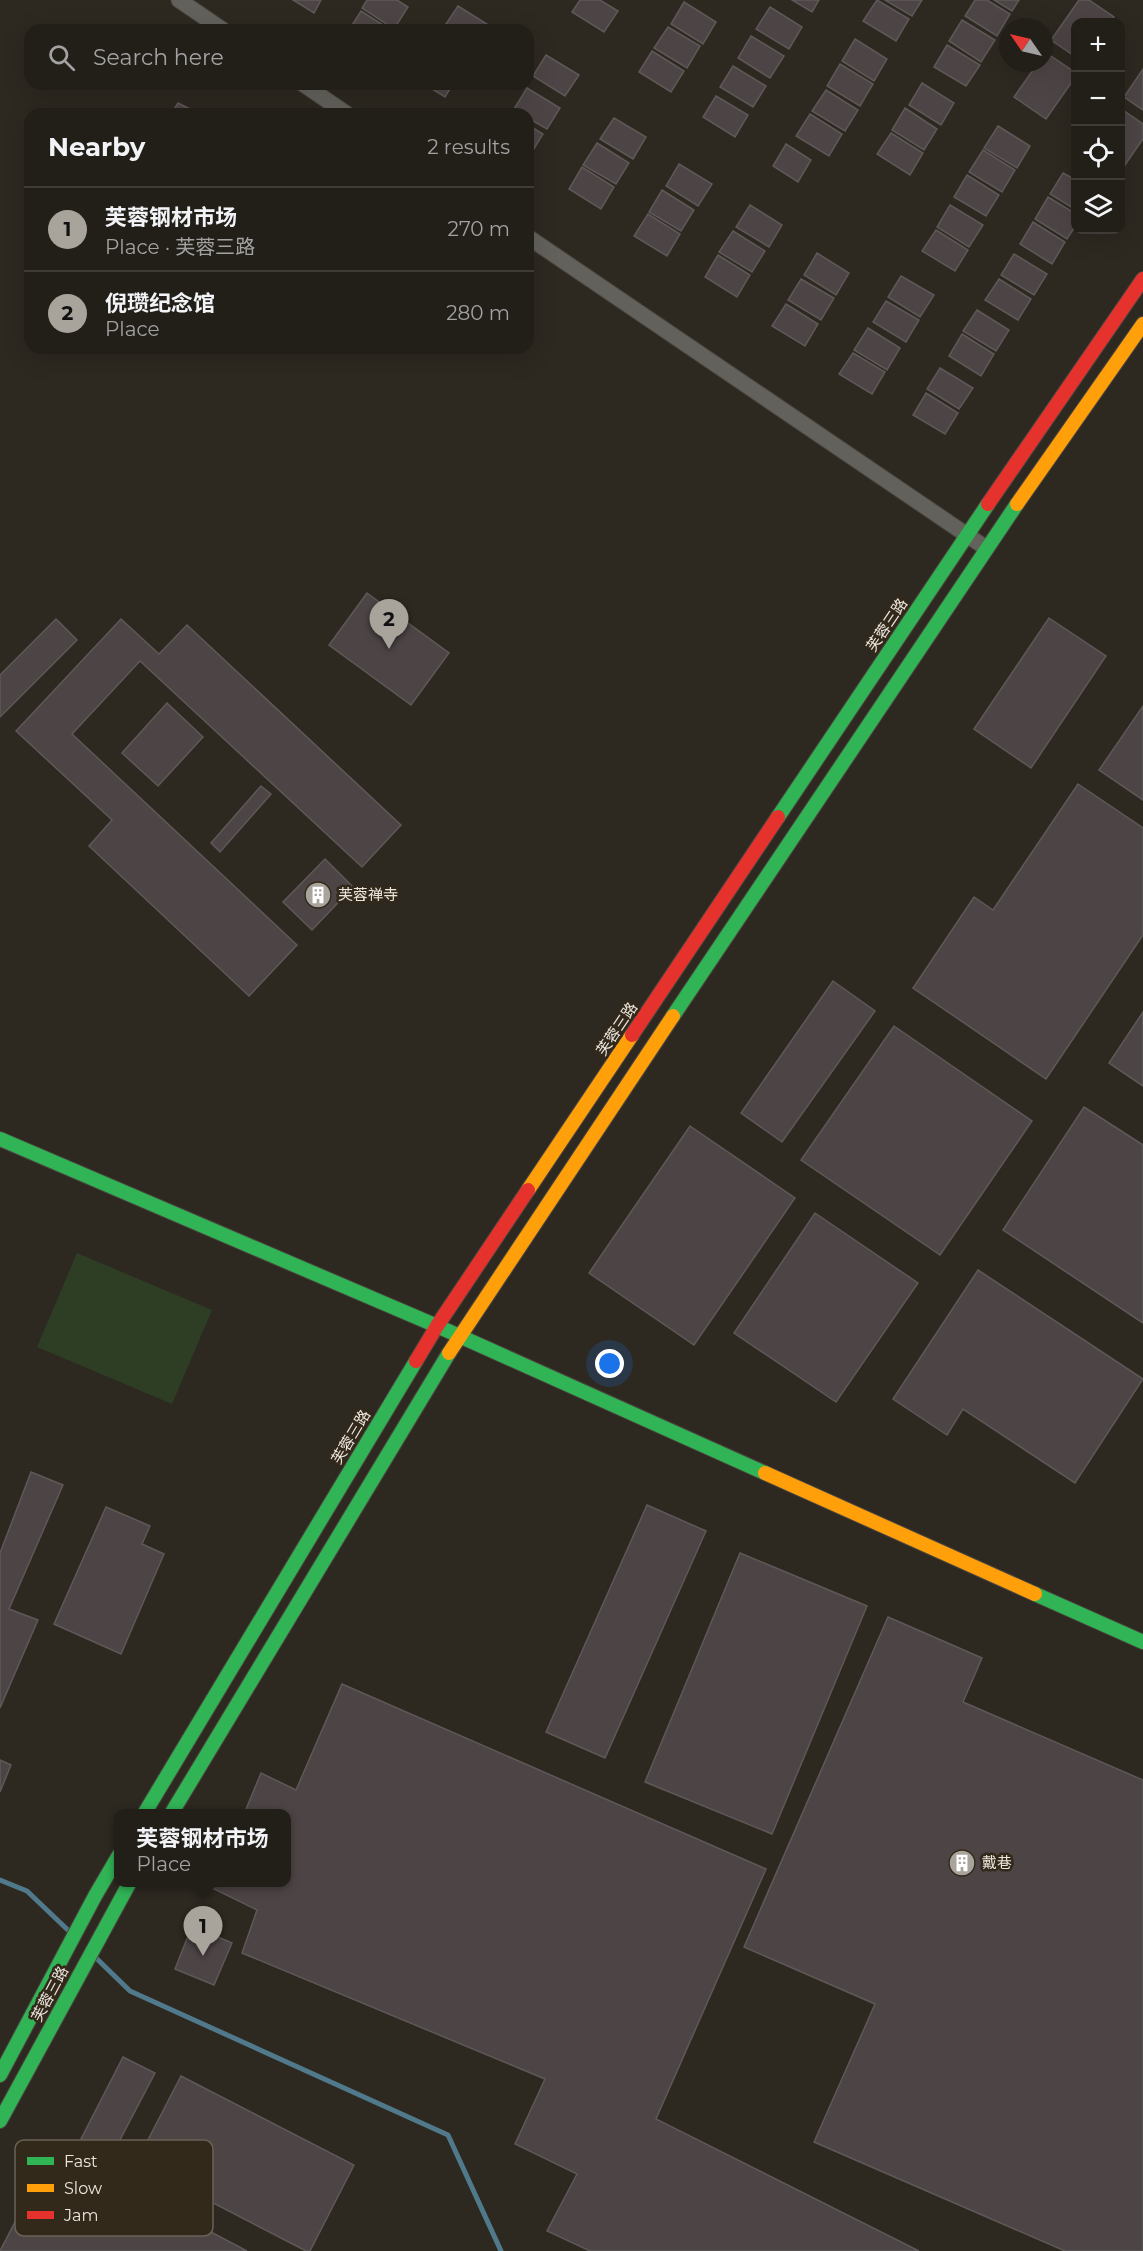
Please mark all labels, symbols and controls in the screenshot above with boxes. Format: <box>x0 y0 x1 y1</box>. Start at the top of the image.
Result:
north arrow <box>999 18 1053 72</box>
map controls <box>1071 18 1125 234</box>
button: + <box>1071 18 1125 72</box>
search box <box>24 24 534 90</box>
icon: search <box>45 41 78 74</box>
text: Search here <box>93 44 224 71</box>
button: − <box>1071 72 1125 126</box>
button: locate <box>1071 126 1125 180</box>
text: Nearby <box>48 131 145 163</box>
text: 2 results <box>427 135 510 159</box>
button: layers <box>1071 180 1125 234</box>
text: 芙蓉钢材市场 <box>105 204 237 231</box>
text: 1 <box>64 217 71 241</box>
text: 270 m <box>448 217 510 241</box>
text: Place · 芙蓉三路 <box>105 235 255 259</box>
text: 倪瓒纪念馆 <box>105 290 215 317</box>
text: 2 <box>62 301 73 325</box>
text: 280 m <box>446 301 510 325</box>
text: Place <box>105 317 160 341</box>
street label: 芙蓉三路 <box>862 595 911 655</box>
pin: 2 <box>370 600 408 649</box>
building icon: 芙蓉禅寺 <box>303 880 333 910</box>
place label: 芙蓉禅寺 <box>338 885 398 904</box>
street label: 芙蓉三路 <box>592 999 641 1059</box>
your location <box>595 1349 624 1378</box>
street label: 芙蓉三路 <box>327 1406 374 1467</box>
popup <box>114 1809 291 1887</box>
text: 芙蓉钢材市场 <box>136 1825 269 1852</box>
building icon: 戴巷 <box>947 1848 977 1878</box>
text: Place <box>136 1852 191 1876</box>
place label: 戴巷 <box>982 1853 1012 1872</box>
pin: 1 <box>184 1906 222 1956</box>
street label: 芙蓉三路 <box>27 1963 72 2025</box>
legend <box>15 2140 213 2236</box>
text: Fast <box>64 2152 98 2171</box>
text: Slow <box>64 2179 102 2198</box>
text: Jam <box>63 2206 98 2225</box>

